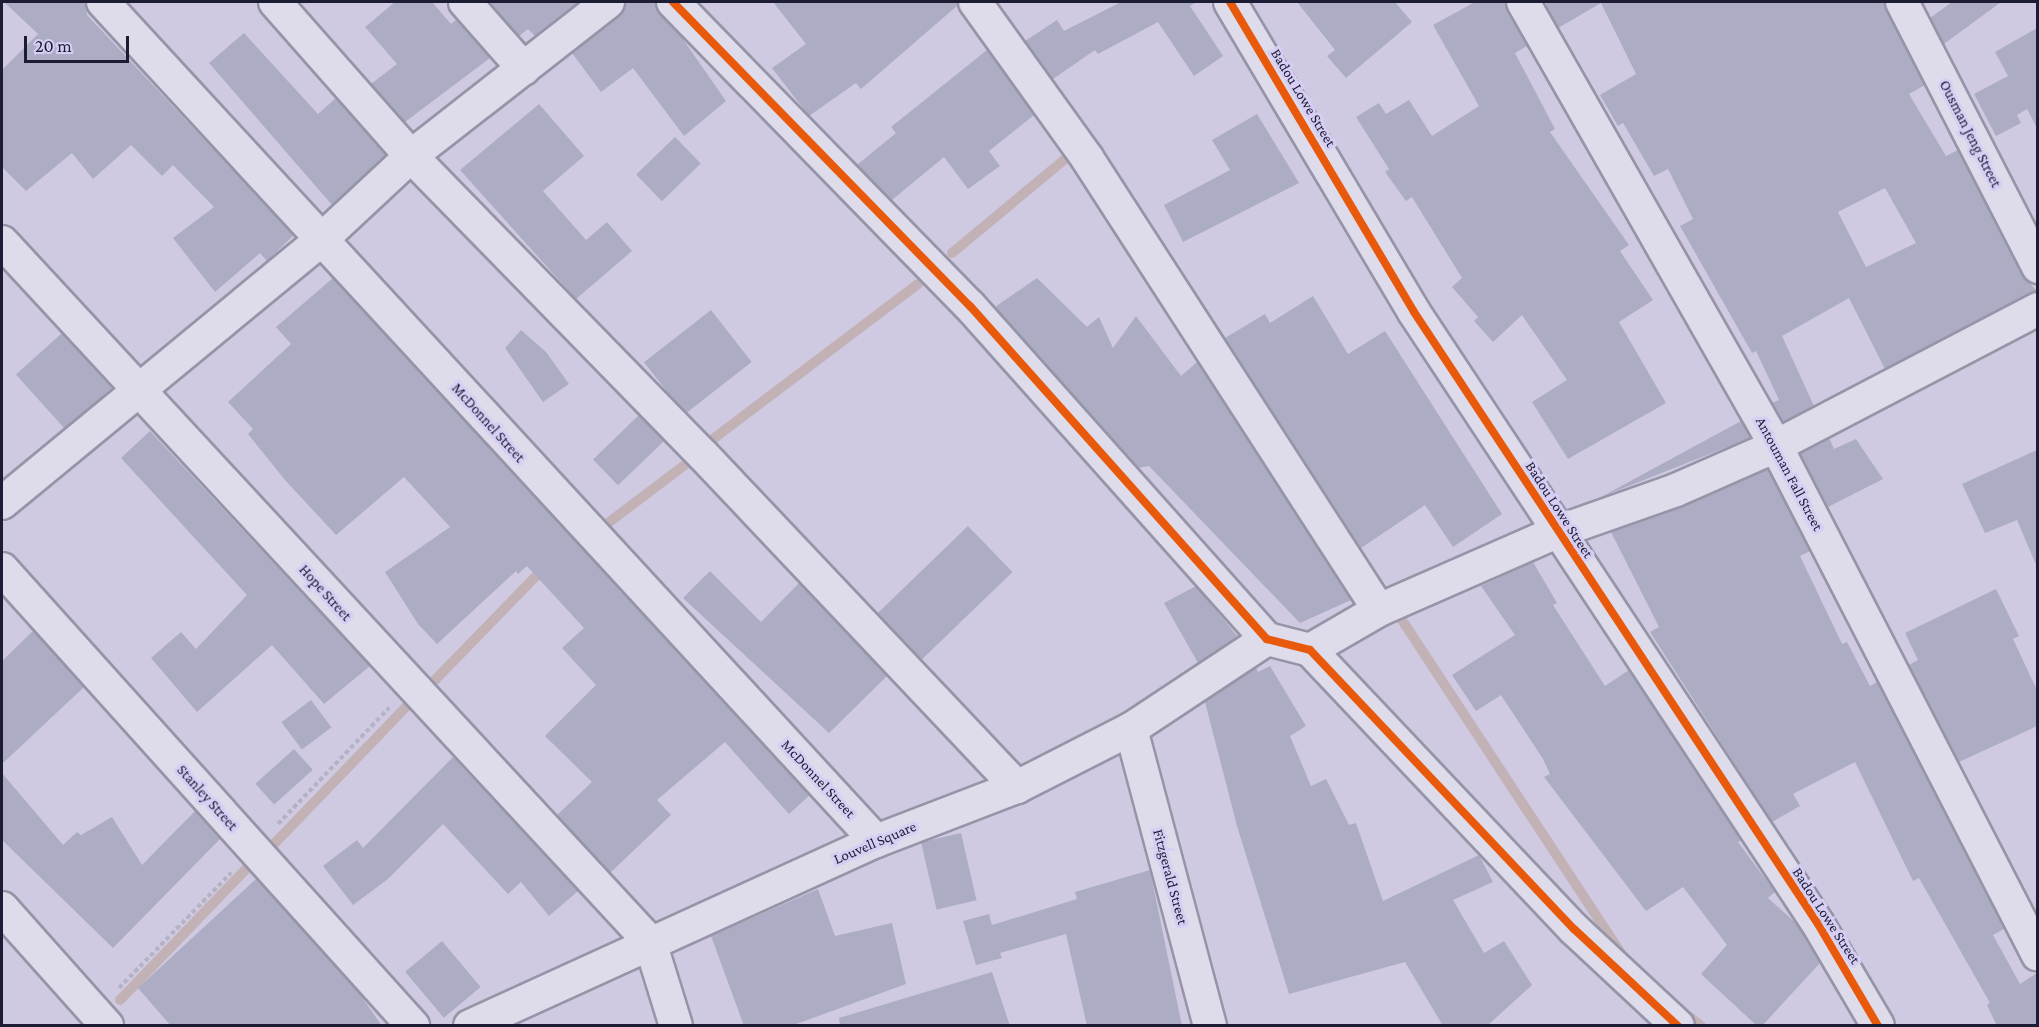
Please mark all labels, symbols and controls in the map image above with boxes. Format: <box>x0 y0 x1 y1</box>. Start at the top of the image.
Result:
scale bar <box>27 24 132 62</box>
text: 20 m <box>35 36 72 56</box>
street label: Badou Lowe Street <box>1267 46 1339 150</box>
street label: Ousman Jeng Street <box>1935 77 2005 191</box>
street label: McDonnel Street <box>448 380 528 466</box>
street label: Antouman Fall Street <box>1751 414 1827 534</box>
street label: Badou Lowe Street <box>1521 458 1597 562</box>
street label: Hope Street <box>295 561 355 625</box>
street label: McDonnel Street <box>777 736 859 822</box>
street label: Stanley Street <box>173 761 241 835</box>
street label: Louvell Square <box>831 817 919 869</box>
street label: Fitzgerald Street <box>1149 827 1191 927</box>
street label: Badou Lowe Street <box>1788 864 1864 968</box>

